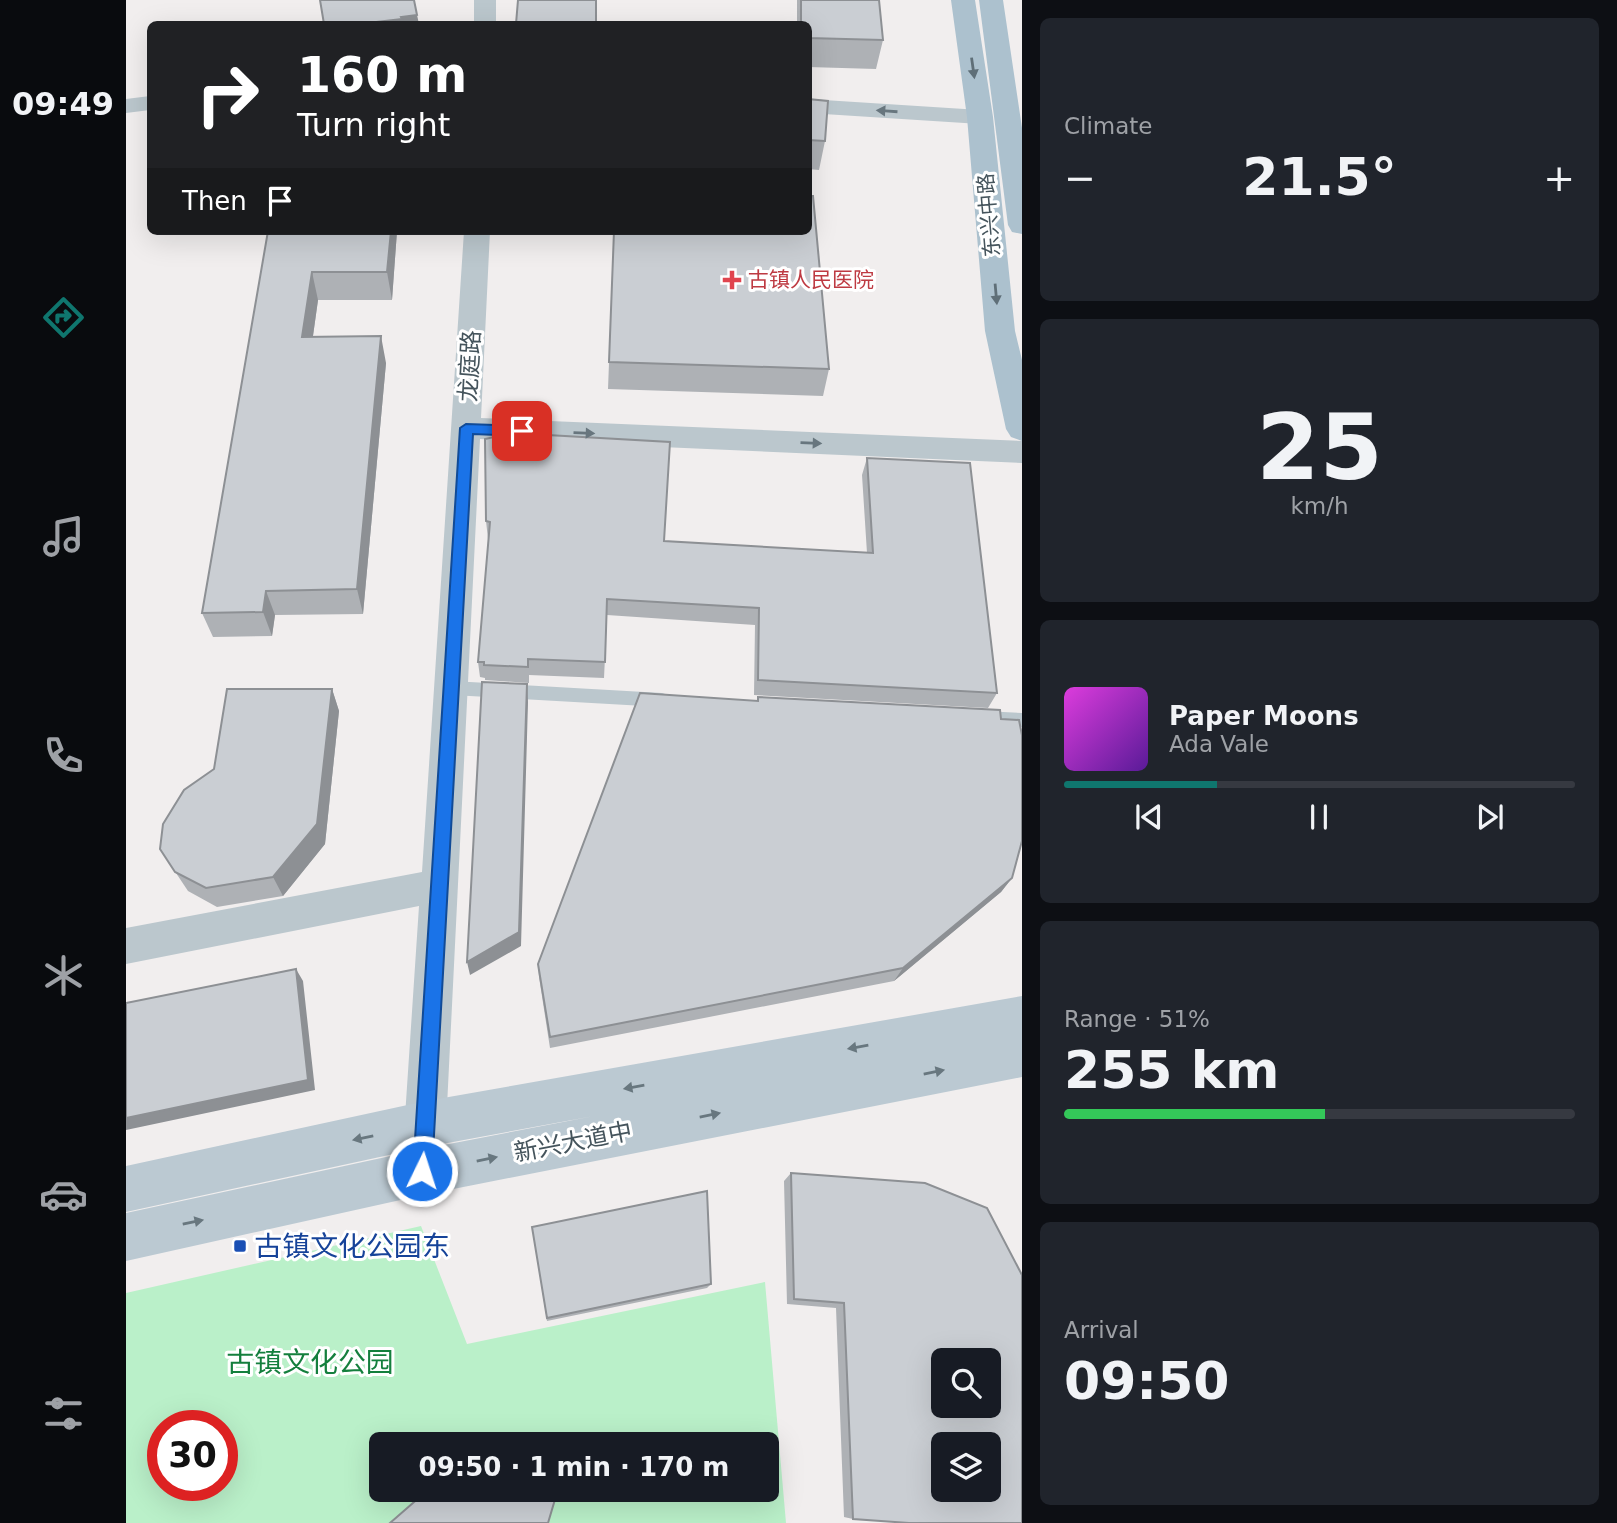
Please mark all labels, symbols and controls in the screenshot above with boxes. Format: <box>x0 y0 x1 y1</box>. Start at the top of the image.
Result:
text: 160 m <box>297 47 467 104</box>
icon: right <box>182 49 273 140</box>
one-way arrow <box>968 57 979 79</box>
text: 09:49 <box>12 85 114 123</box>
one-way arrow <box>876 105 898 116</box>
text: Turn right <box>297 106 450 144</box>
text: Climate <box>1064 113 1153 139</box>
text: 21.5° <box>1242 147 1397 207</box>
text: − <box>1064 156 1096 200</box>
text: + <box>1543 156 1575 200</box>
street label: 东兴中路 <box>973 172 1005 258</box>
icon: arrive <box>261 182 299 220</box>
text: Then <box>182 186 247 216</box>
place label: 古镇人民医院 <box>748 268 874 292</box>
marker: 古镇人民医院 <box>722 270 742 290</box>
one-way arrow <box>991 283 1002 305</box>
icon: directions <box>39 293 88 342</box>
street label: 龙庭路 <box>454 329 486 403</box>
text: 25 <box>1256 395 1383 500</box>
pin <box>492 401 552 461</box>
icon: arrive <box>503 412 541 450</box>
one-way arrow <box>573 428 595 439</box>
one-way arrow <box>800 438 822 449</box>
text: km/h <box>1290 493 1349 519</box>
icon: music <box>39 512 88 561</box>
text: Paper Moons <box>1169 701 1359 731</box>
icon: phone <box>39 731 88 780</box>
text: Ada Vale <box>1169 731 1269 757</box>
icon: previous <box>1130 798 1168 836</box>
icon: pause <box>1300 798 1338 836</box>
icon: next <box>1471 798 1509 836</box>
icon: climate <box>39 951 88 1000</box>
text: Range · 51% <box>1064 1006 1210 1032</box>
text: 255 km <box>1064 1040 1279 1100</box>
one-way arrow <box>847 1041 869 1052</box>
one-way arrow <box>923 1066 945 1077</box>
one-way arrow <box>623 1082 645 1093</box>
one-way arrow <box>699 1110 721 1121</box>
street label: 新兴大道中 <box>511 1117 635 1167</box>
one-way arrow <box>352 1132 374 1143</box>
position arrow <box>385 1134 459 1208</box>
one-way arrow <box>476 1153 498 1164</box>
icon: car <box>39 1170 88 1219</box>
one-way arrow <box>182 1216 204 1227</box>
place label: 古镇文化公园东 <box>254 1230 450 1263</box>
marker: 古镇文化公园东 <box>232 1238 248 1254</box>
text: Arrival <box>1064 1317 1139 1343</box>
park label: 古镇文化公园 <box>226 1346 394 1379</box>
map controls <box>931 1348 1001 1502</box>
button: search <box>931 1348 1001 1418</box>
text: 09:50 <box>1064 1351 1230 1411</box>
icon: filters <box>39 1389 88 1438</box>
speed limit sign: 30 <box>147 1410 238 1501</box>
button: layers <box>931 1432 1001 1502</box>
text: 09:50 · 1 min · 170 m <box>419 1452 729 1482</box>

